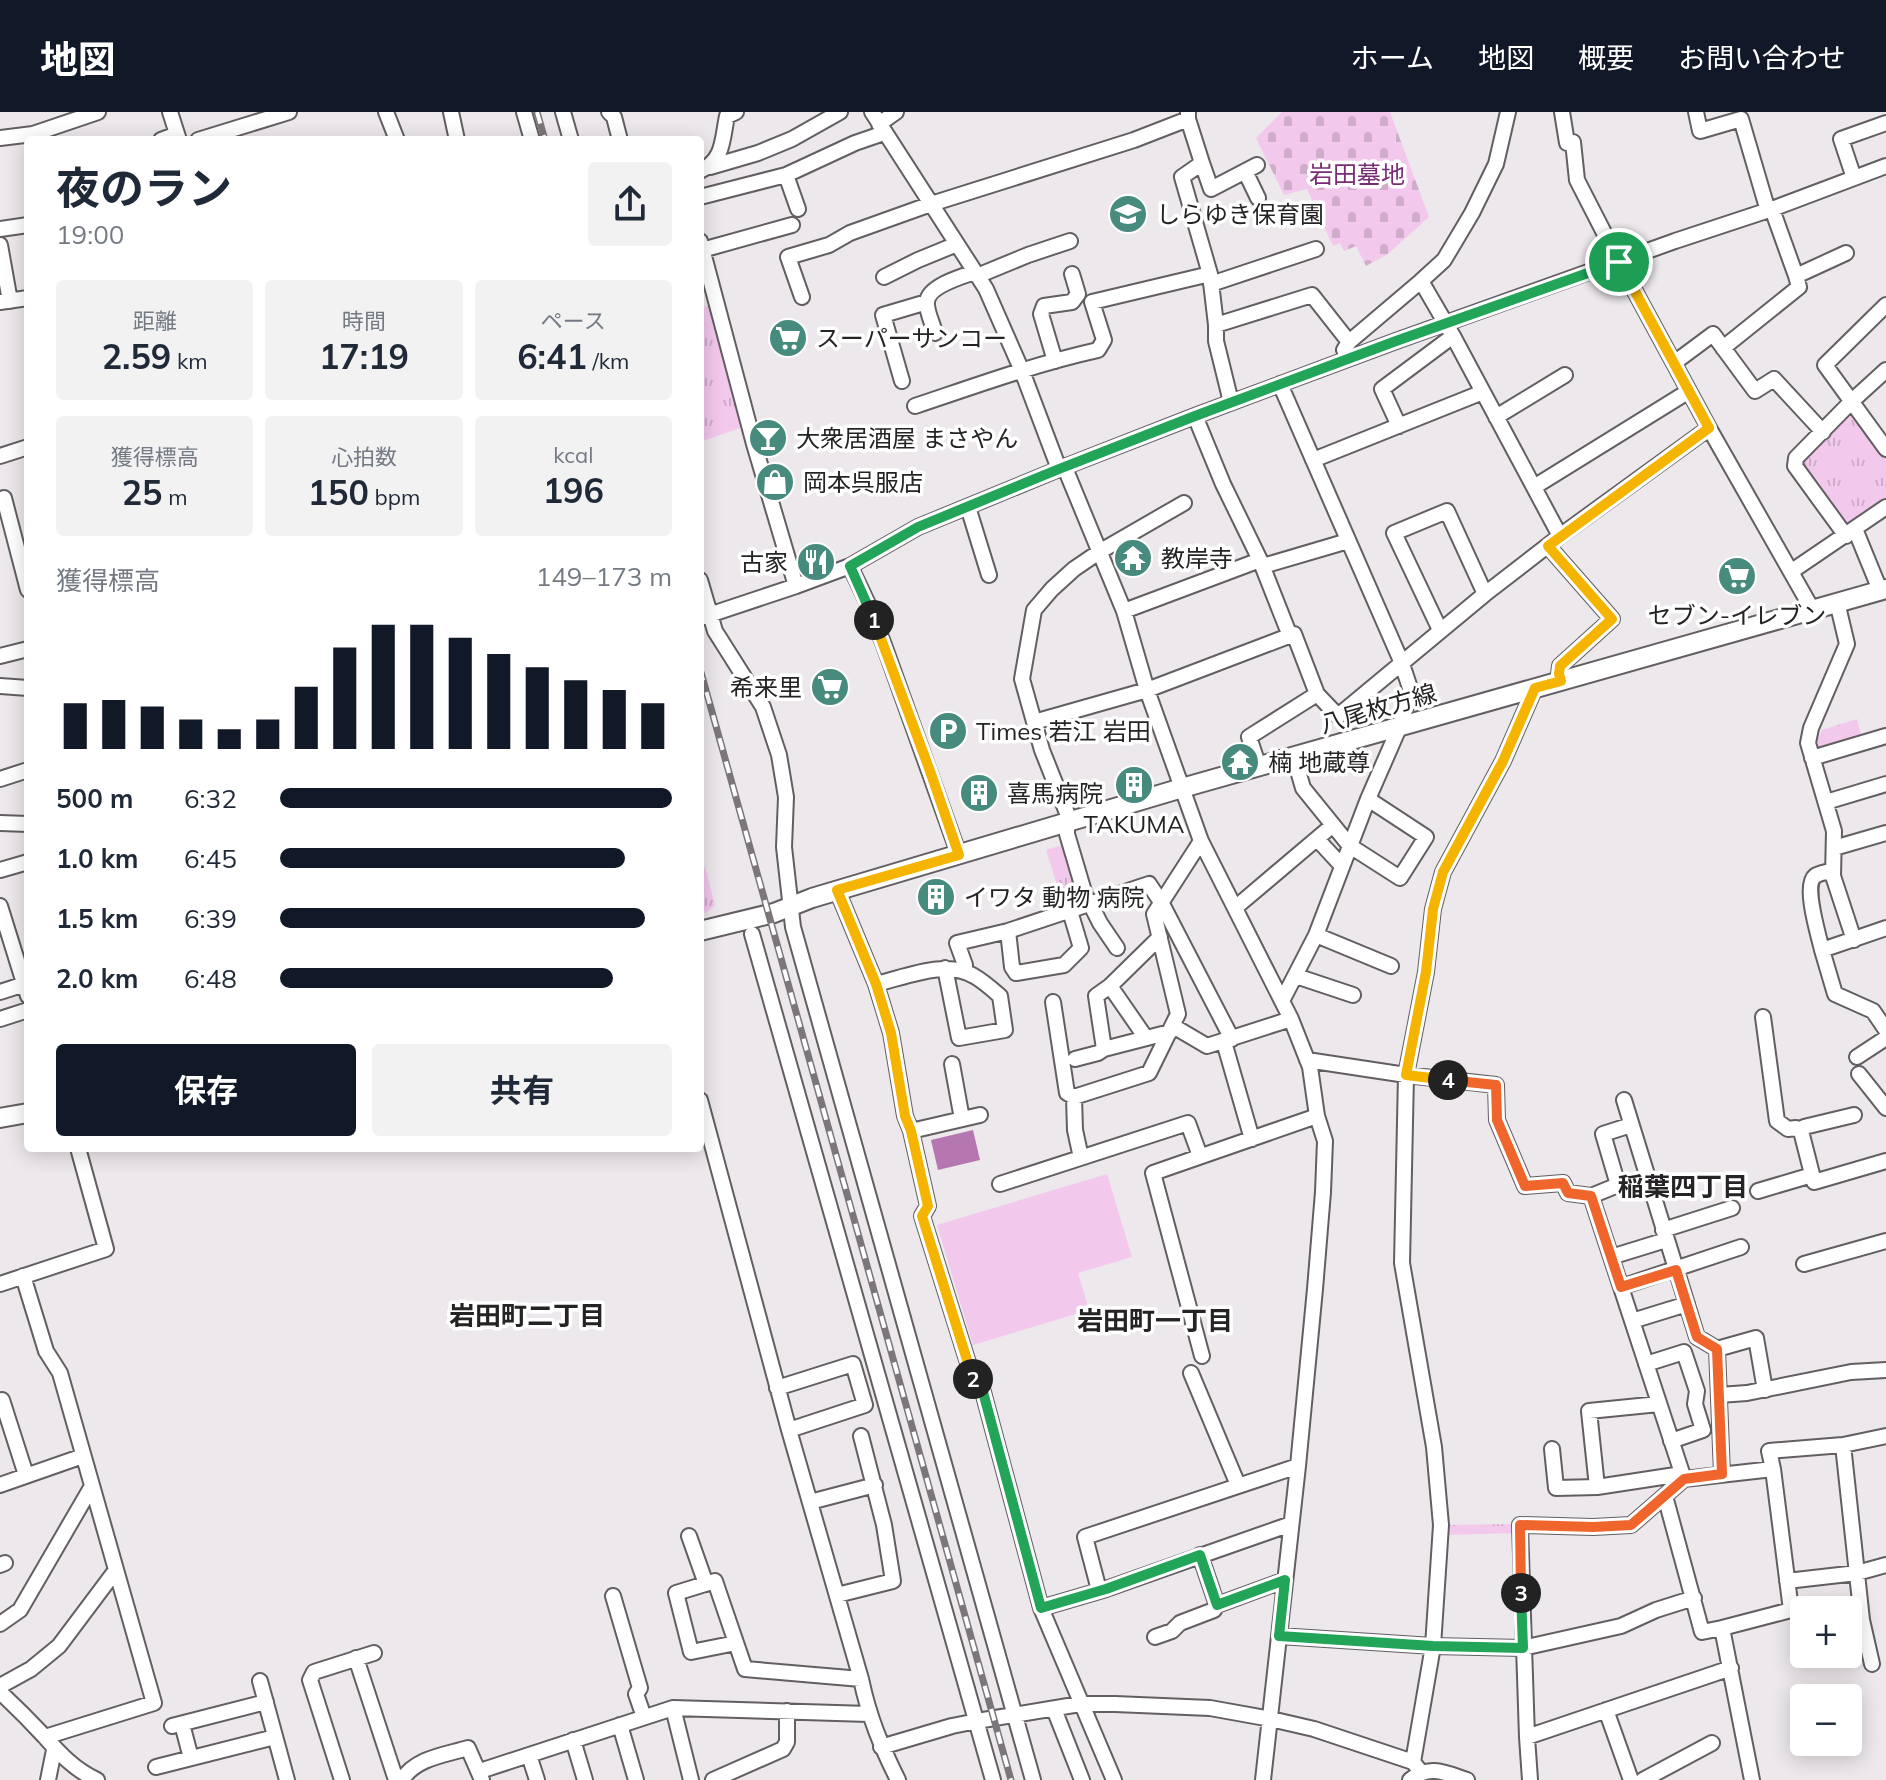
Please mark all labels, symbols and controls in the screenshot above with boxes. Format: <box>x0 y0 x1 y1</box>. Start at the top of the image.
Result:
text: 地図 <box>40 35 116 83</box>
text: ホーム <box>1351 40 1434 75</box>
text: 地図 <box>1478 40 1534 75</box>
text: 概要 <box>1578 40 1634 75</box>
text: お問い合わせ <box>1678 40 1846 75</box>
park label: 岩田墓地 <box>1309 159 1405 189</box>
text: 夜のラン <box>56 160 232 215</box>
button: share <box>588 162 672 246</box>
school or university icon: しらゆき保育園 <box>1107 193 1149 235</box>
place label: しらゆき保育園 <box>1156 199 1324 229</box>
text: 19:00 <box>56 218 124 251</box>
pin <box>1585 228 1653 296</box>
icon: arrive <box>1597 240 1641 284</box>
text: 距離 <box>133 307 177 335</box>
text: 時間 <box>342 307 386 335</box>
text: ペース <box>541 307 606 335</box>
supermarket icon: スーパーサンコー <box>767 317 809 359</box>
place label: スーパーサンコー <box>816 323 1007 353</box>
text: 2.59 <box>102 335 171 378</box>
text: 17:19 <box>319 335 409 378</box>
text: 6:41 <box>517 335 587 378</box>
text: km <box>171 347 208 375</box>
text: /km <box>587 347 629 375</box>
bar icon: 大衆居酒屋 まさやん <box>747 417 789 459</box>
place label: 大衆居酒屋 まさやん <box>796 423 1018 453</box>
text: kcal <box>553 441 593 469</box>
text: 獲得標高 <box>111 443 199 471</box>
text: 心拍数 <box>331 443 397 471</box>
shop icon: 岡本呉服店 <box>754 461 796 503</box>
place label: 岡本呉服店 <box>803 467 923 497</box>
text: 196 <box>543 469 604 512</box>
text: 25 <box>122 471 163 514</box>
text: 150 <box>308 471 369 514</box>
text: m <box>163 483 188 511</box>
text: bpm <box>369 483 420 511</box>
temple icon: 教岸寺 <box>1112 537 1154 579</box>
restaurant icon: 古家 <box>795 541 837 583</box>
place label: 教岸寺 <box>1161 543 1233 573</box>
place label: 古家 <box>740 547 788 577</box>
supermarket icon: セブン-イレブン <box>1716 555 1758 597</box>
text: 149–173 m <box>536 560 672 593</box>
text: 獲得標高 <box>56 564 160 597</box>
pin: 1 <box>854 600 894 640</box>
place label: セブン-イレブン <box>1648 600 1826 630</box>
text: 1 <box>867 606 881 634</box>
supermarket icon: 希来里 <box>809 666 851 708</box>
place label: 希来里 <box>730 672 802 702</box>
street label: 八尾枚方線 <box>1316 677 1440 739</box>
parking icon: Times 若江 岩田 <box>927 710 969 752</box>
place label: Times 若江 岩田 <box>976 716 1151 746</box>
temple icon: 楠 地蔵尊 <box>1219 741 1261 783</box>
place label: 楠 地蔵尊 <box>1268 747 1370 777</box>
building icon: TAKUMA <box>1113 764 1155 806</box>
building icon: 喜馬病院 <box>958 772 1000 814</box>
place label: 喜馬病院 <box>1007 778 1103 808</box>
text: 500 m <box>56 782 133 815</box>
text: 6:32 <box>184 782 237 815</box>
place label: TAKUMA <box>1083 809 1185 839</box>
text: 1.0 km <box>56 842 139 875</box>
text: 6:45 <box>184 842 237 875</box>
building icon: イワタ 動物 病院 <box>915 876 957 918</box>
place label: イワタ 動物 病院 <box>964 882 1145 912</box>
text: 1.5 km <box>56 902 139 935</box>
text: 6:39 <box>184 902 237 935</box>
text: 2.0 km <box>56 962 139 995</box>
text: 6:48 <box>184 962 237 995</box>
button: 保存 <box>56 1044 356 1136</box>
button: 共有 <box>372 1044 672 1136</box>
pin: 4 <box>1428 1060 1468 1100</box>
text: 4 <box>1441 1066 1455 1094</box>
district label: 稲葉四丁目 <box>1618 1170 1748 1203</box>
district label: 岩田町二丁目 <box>449 1299 605 1332</box>
district label: 岩田町一丁目 <box>1077 1304 1233 1337</box>
pin: 2 <box>953 1359 993 1399</box>
text: 2 <box>966 1365 980 1393</box>
pin: 3 <box>1501 1573 1541 1613</box>
text: 3 <box>1514 1579 1528 1607</box>
map controls <box>1790 1596 1862 1756</box>
button: + <box>1790 1596 1862 1668</box>
button: − <box>1790 1684 1862 1756</box>

